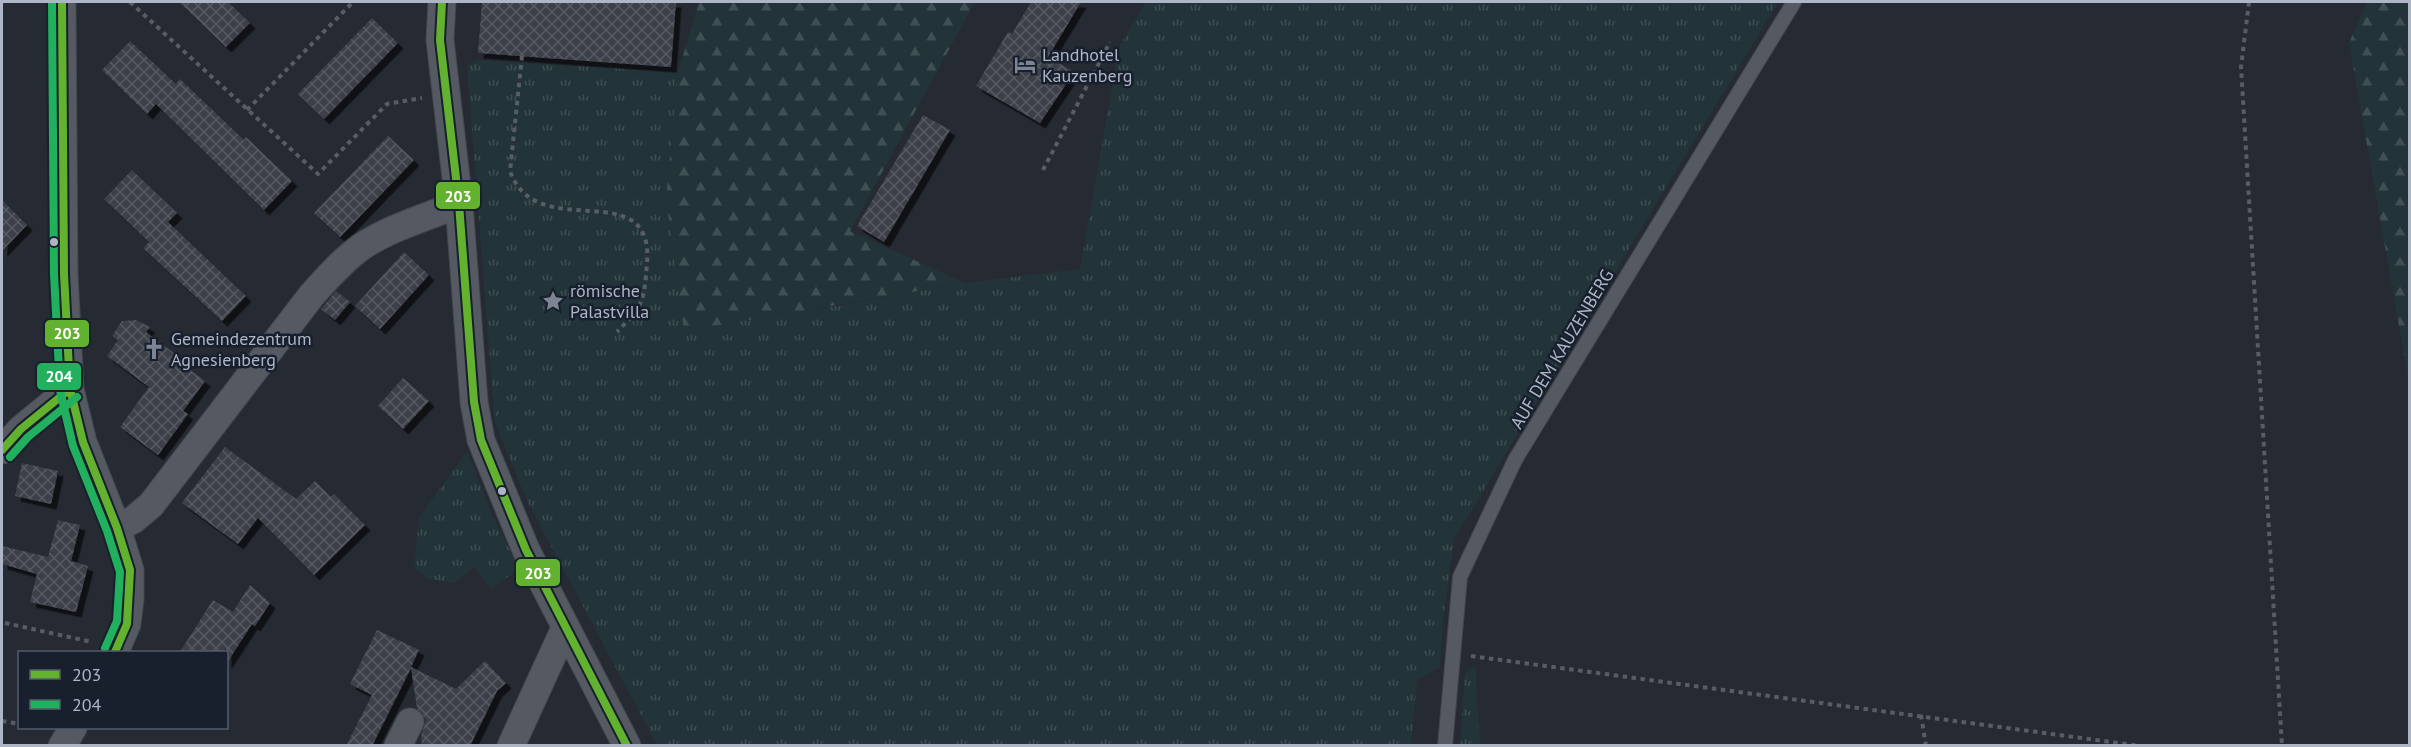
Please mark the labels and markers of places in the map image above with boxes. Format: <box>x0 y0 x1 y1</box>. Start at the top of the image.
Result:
place label: Landhotel Kauzenberg <box>1042 43 1133 87</box>
hotel icon: Landhotel Kauzenberg <box>1013 53 1037 77</box>
unlabelled marker <box>48 236 60 248</box>
place label: römische Palastvilla <box>570 279 649 323</box>
place icon: römische Palastvilla <box>541 289 565 313</box>
place label: Gemeindezentrum Agnesienberg <box>171 327 312 371</box>
church icon: Gemeindezentrum Agnesienberg <box>142 337 166 361</box>
unlabelled marker <box>496 485 508 497</box>

